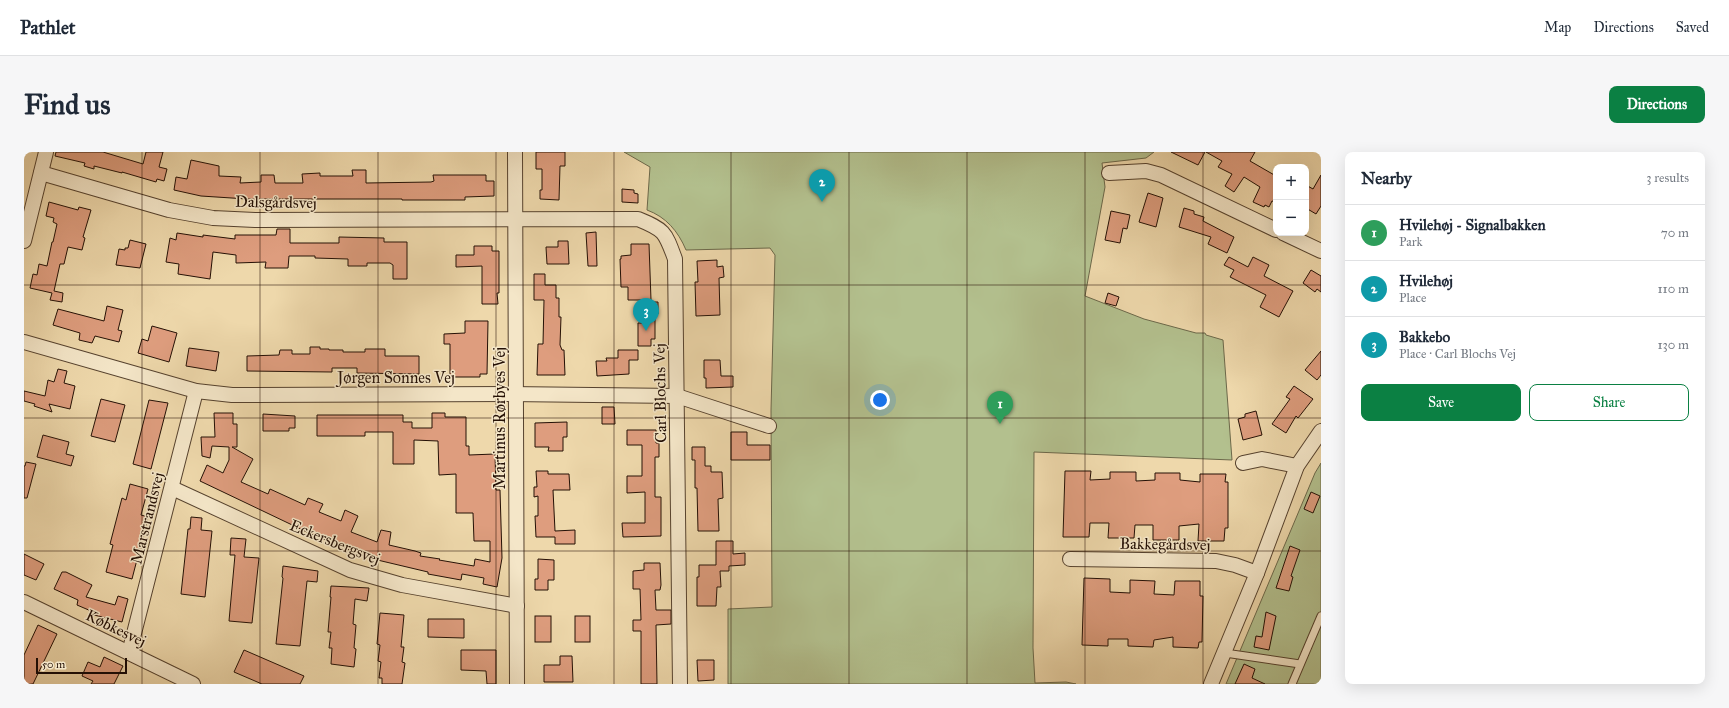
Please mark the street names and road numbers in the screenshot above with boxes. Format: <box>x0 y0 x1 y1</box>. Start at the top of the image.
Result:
street label: Dalsgårdsvej <box>235 192 317 213</box>
street label: Carl Blochs Vej <box>650 343 670 443</box>
street label: Martinus Rørbyes Vej <box>490 347 509 489</box>
street label: Jørgen Sonnes Vej <box>335 368 455 388</box>
street label: Marstrandsvej <box>126 470 168 566</box>
street label: Eckersbergsvej <box>287 515 383 570</box>
street label: Bakkegårdsvej <box>1119 534 1211 555</box>
street label: Købkesvej <box>83 605 149 651</box>

